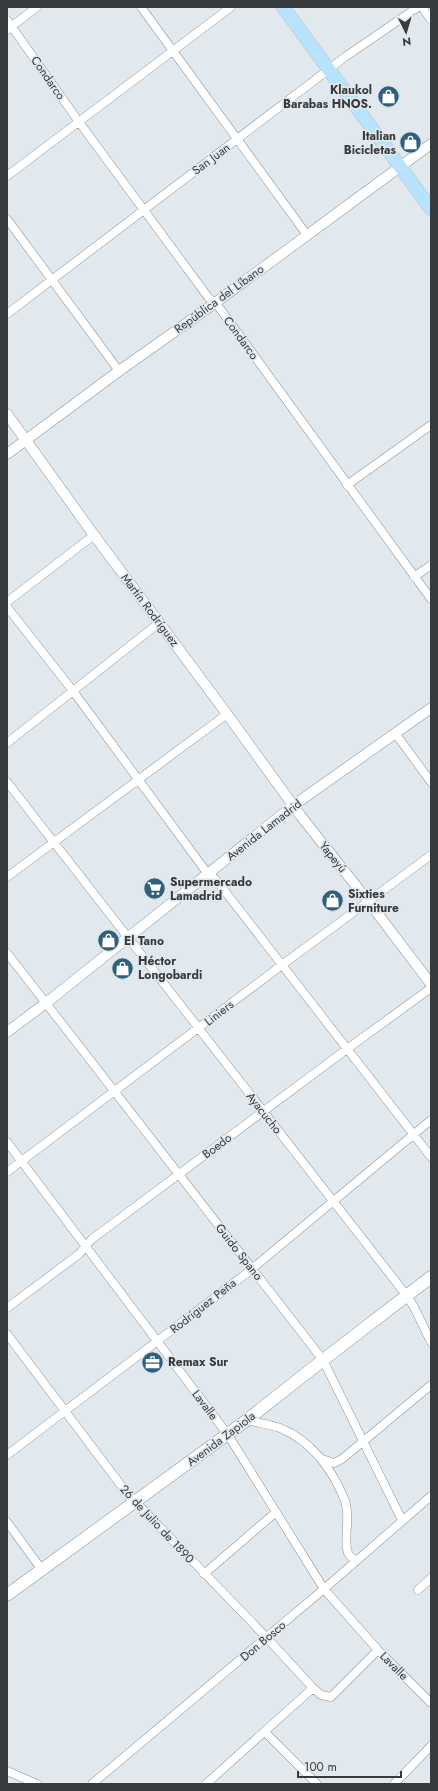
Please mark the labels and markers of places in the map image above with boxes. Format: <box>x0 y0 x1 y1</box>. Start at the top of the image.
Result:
place label: Klaukol Barabas HNOS. <box>283 81 372 113</box>
shop icon: Klaukol Barabas HNOS. <box>375 84 401 110</box>
place label: Italian Bicicletas <box>344 127 397 159</box>
shop icon: Italian Bicicletas <box>398 130 424 156</box>
place label: Supermercado Lamadrid <box>170 873 252 905</box>
supermarket icon: Supermercado Lamadrid <box>142 876 168 902</box>
place label: Sixties Furniture <box>348 885 399 917</box>
shop icon: Sixties Furniture <box>320 888 346 914</box>
shop icon: El Tano <box>95 928 121 954</box>
place label: El Tano <box>124 932 164 950</box>
place label: Héctor Longobardi <box>138 952 202 984</box>
shop icon: Héctor Longobardi <box>110 955 136 981</box>
office icon: Remax Sur <box>139 1349 165 1375</box>
place label: Remax Sur <box>168 1353 228 1371</box>

